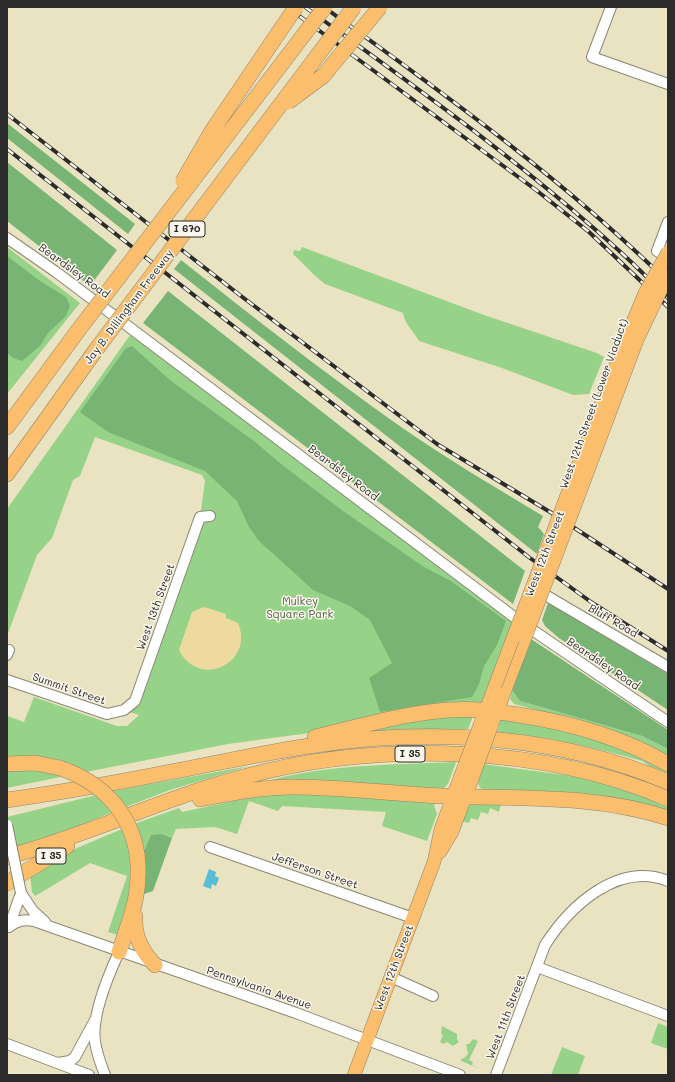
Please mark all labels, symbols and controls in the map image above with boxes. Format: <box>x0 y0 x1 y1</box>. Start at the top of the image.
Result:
road number: I 670 <box>169 221 205 237</box>
street label: Beardsley Road <box>36 241 112 301</box>
street label: Jay B. Dillingham Freeway <box>82 247 176 367</box>
street label: West 12th Street (Lower Viaduct) <box>557 317 631 491</box>
street label: Beardsley Road <box>305 442 381 504</box>
street label: West 12th Street <box>523 509 567 599</box>
street label: West 13th Street <box>134 562 178 652</box>
park label: Mulkey Square Park <box>267 595 333 621</box>
street label: Bluff Road <box>586 602 640 640</box>
street label: Beardsley Road <box>564 635 642 693</box>
street label: Summit Street <box>31 670 107 708</box>
road number: I 35 <box>395 746 425 762</box>
road number: I 35 <box>36 848 66 864</box>
street label: Jefferson Street <box>270 850 360 892</box>
street label: West 12th Street <box>372 923 416 1013</box>
street label: Pennsylvania Avenue <box>205 964 313 1012</box>
street label: West 11th Street <box>484 973 528 1061</box>

